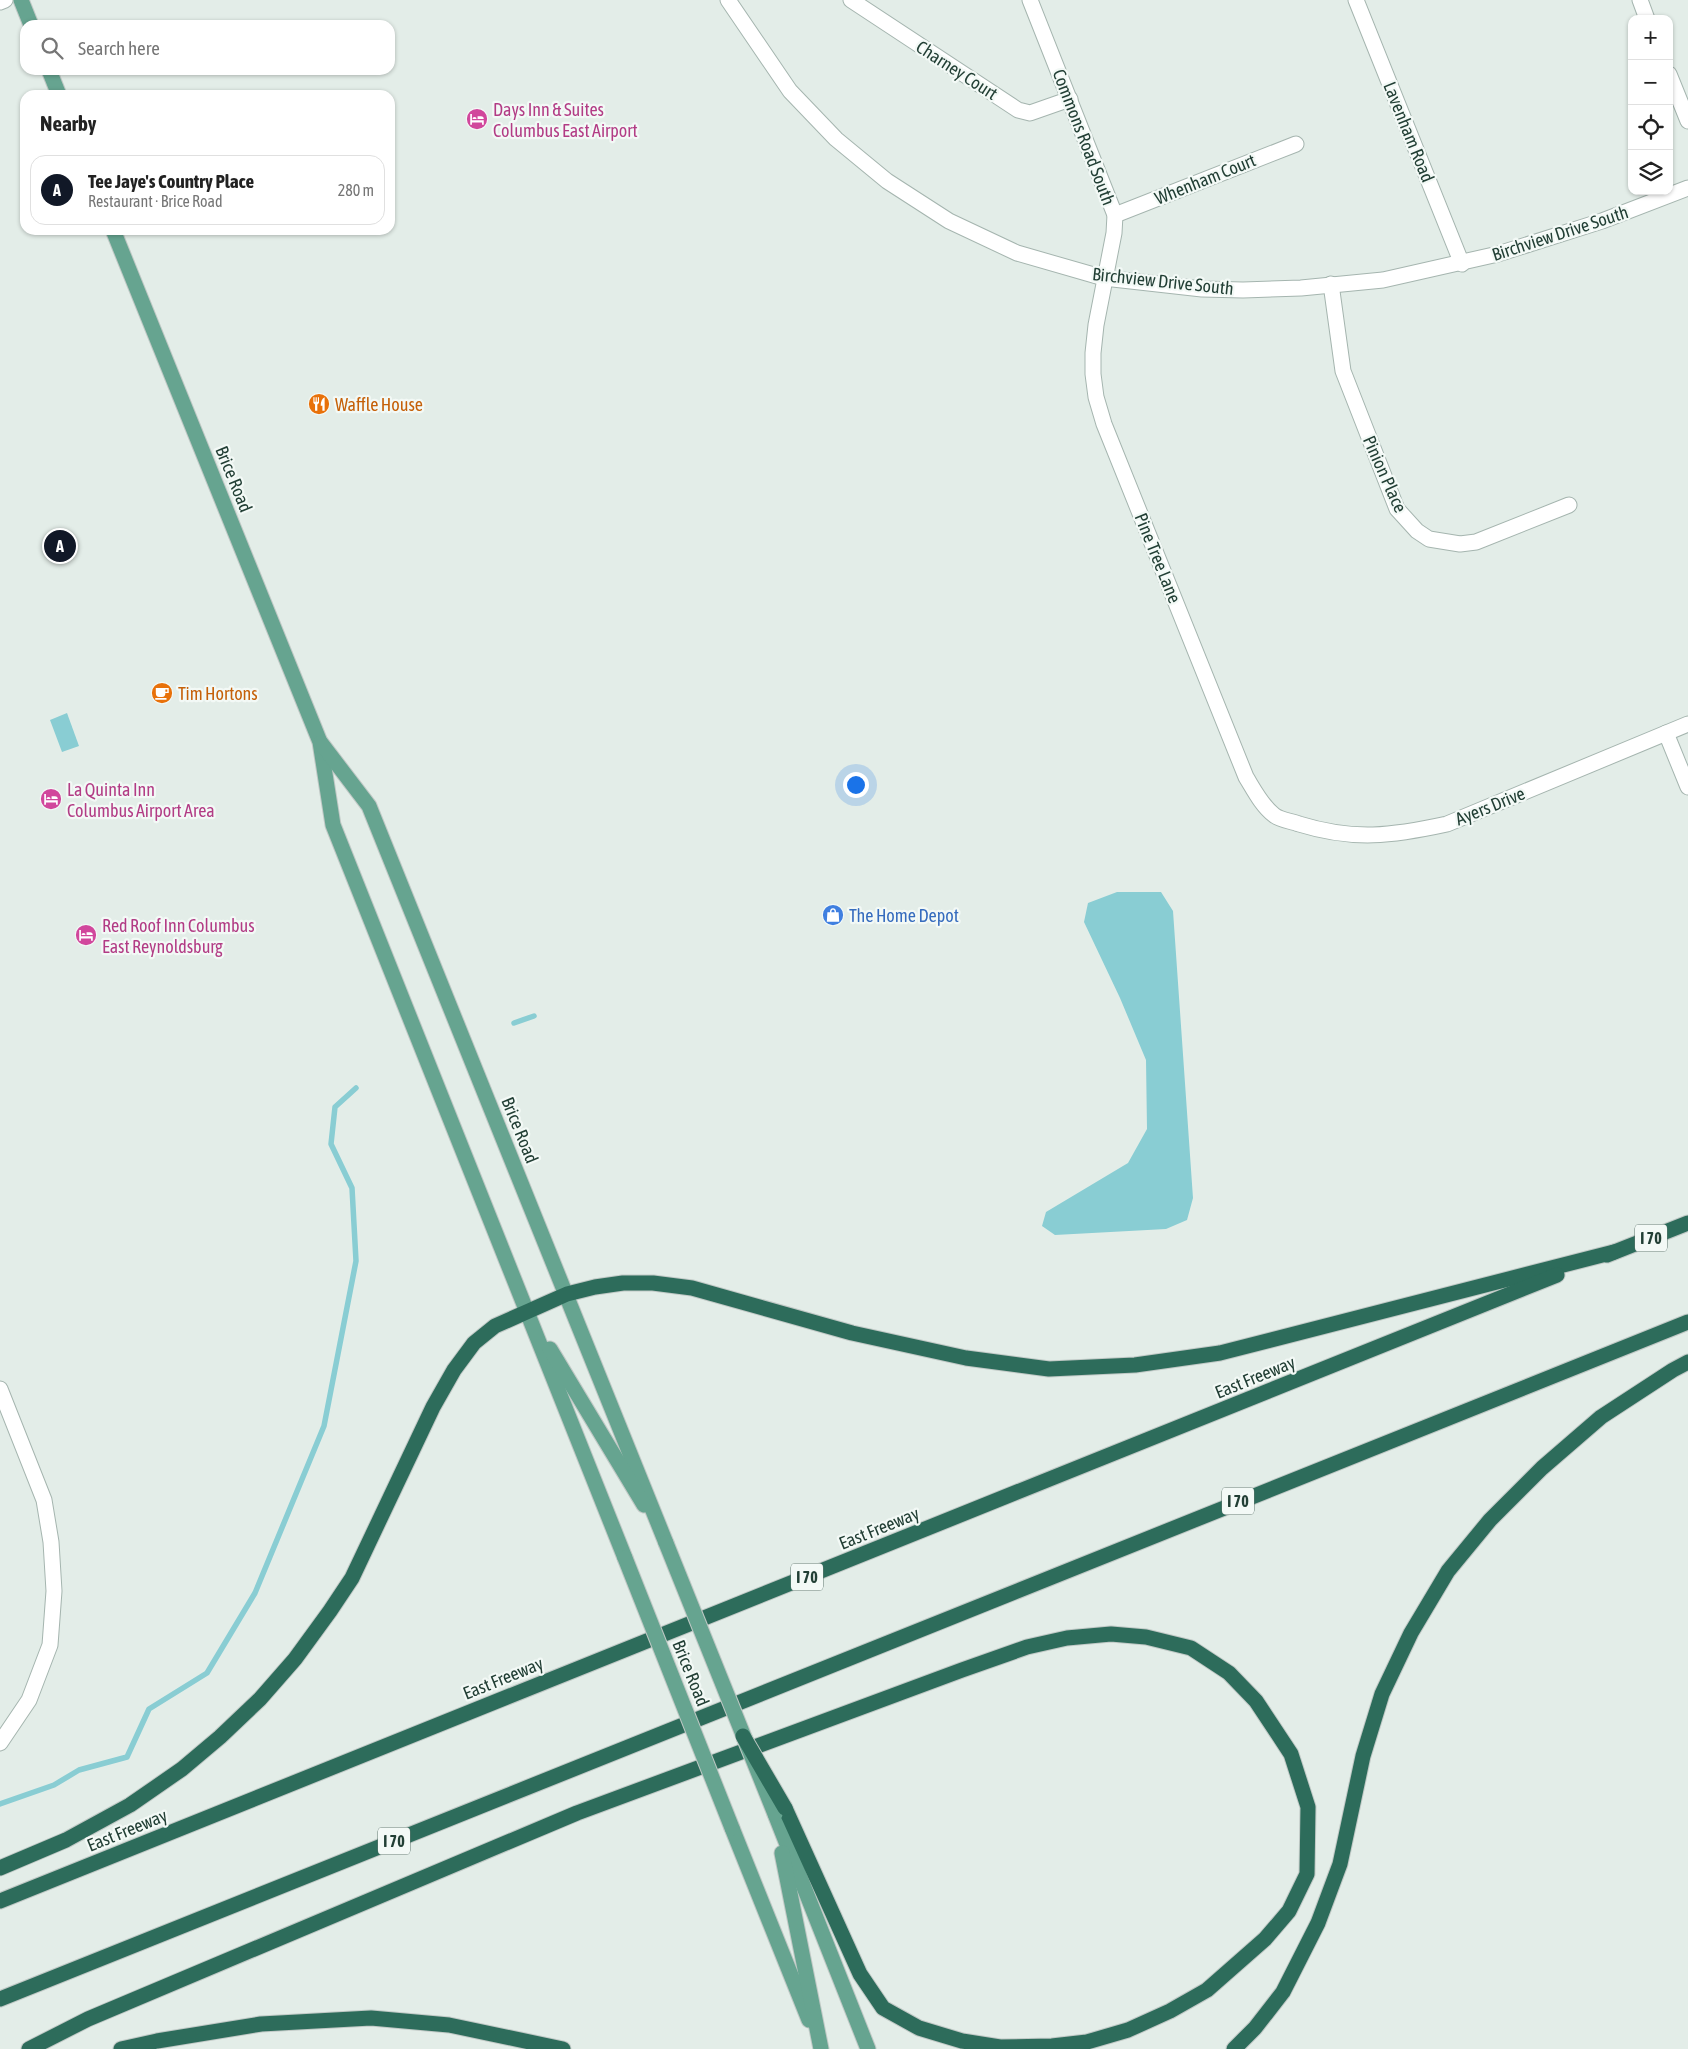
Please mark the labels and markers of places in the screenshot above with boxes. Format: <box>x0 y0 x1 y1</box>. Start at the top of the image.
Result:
place label: Days Inn & Suites Columbus East Airport <box>493 99 638 141</box>
hotel icon: Days Inn & Suites Columbus East Airport <box>465 107 489 131</box>
restaurant icon: Waffle House <box>307 392 331 416</box>
place label: Waffle House <box>335 394 423 415</box>
pin: A <box>44 527 76 565</box>
cafe icon: Tim Hortons <box>150 681 174 705</box>
place label: Tim Hortons <box>178 683 258 704</box>
place label: La Quinta Inn Columbus Airport Area <box>67 779 215 821</box>
hotel icon: La Quinta Inn Columbus Airport Area <box>39 787 63 811</box>
shop icon: The Home Depot <box>821 903 845 927</box>
place label: The Home Depot <box>849 905 959 926</box>
place label: Red Roof Inn Columbus East Reynoldsburg <box>102 915 255 957</box>
hotel icon: Red Roof Inn Columbus East Reynoldsburg <box>74 923 98 947</box>

